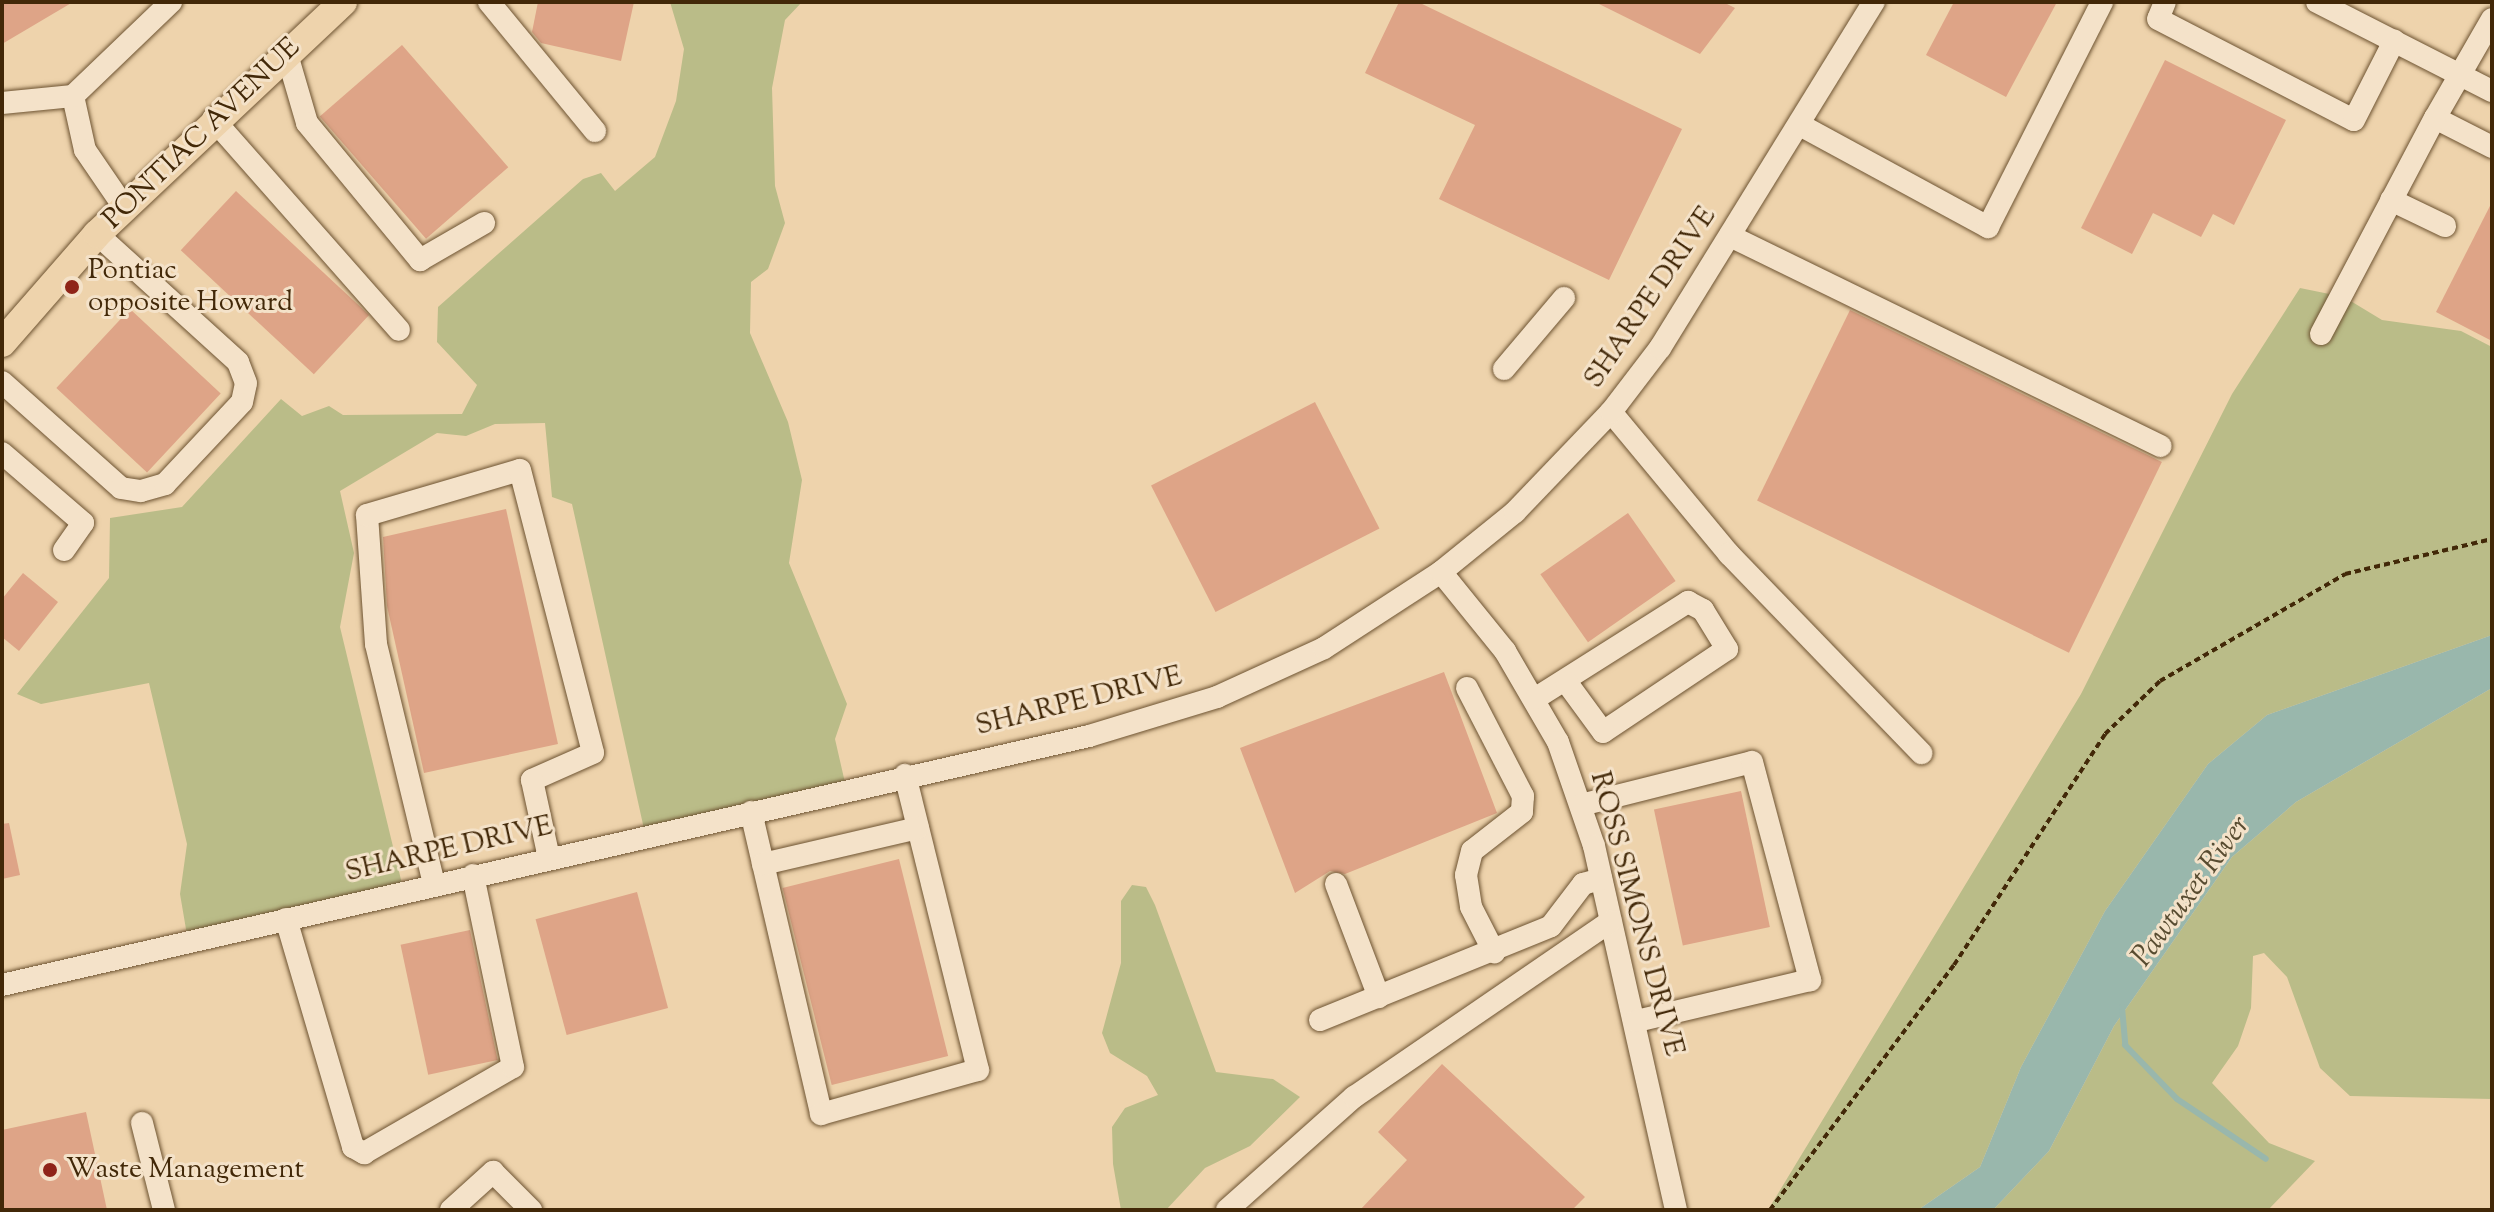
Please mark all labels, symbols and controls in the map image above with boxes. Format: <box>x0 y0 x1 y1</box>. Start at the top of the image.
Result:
street label: PONTIAC AVENUE <box>97 31 307 237</box>
street label: SHARPE DRIVE <box>1578 201 1724 395</box>
place label: Pontiac opposite Howard <box>88 254 293 320</box>
marker: Pontiac opposite Howard <box>63 278 81 296</box>
street label: SHARPE DRIVE <box>972 660 1186 744</box>
street label: ROSS SIMONS DRIVE <box>1582 768 1690 1060</box>
water label: Pawtuxet River <box>2125 809 2259 975</box>
street label: SHARPE DRIVE <box>342 810 556 890</box>
place label: Waste Management <box>66 1153 304 1187</box>
marker: Waste Management <box>41 1161 59 1179</box>

